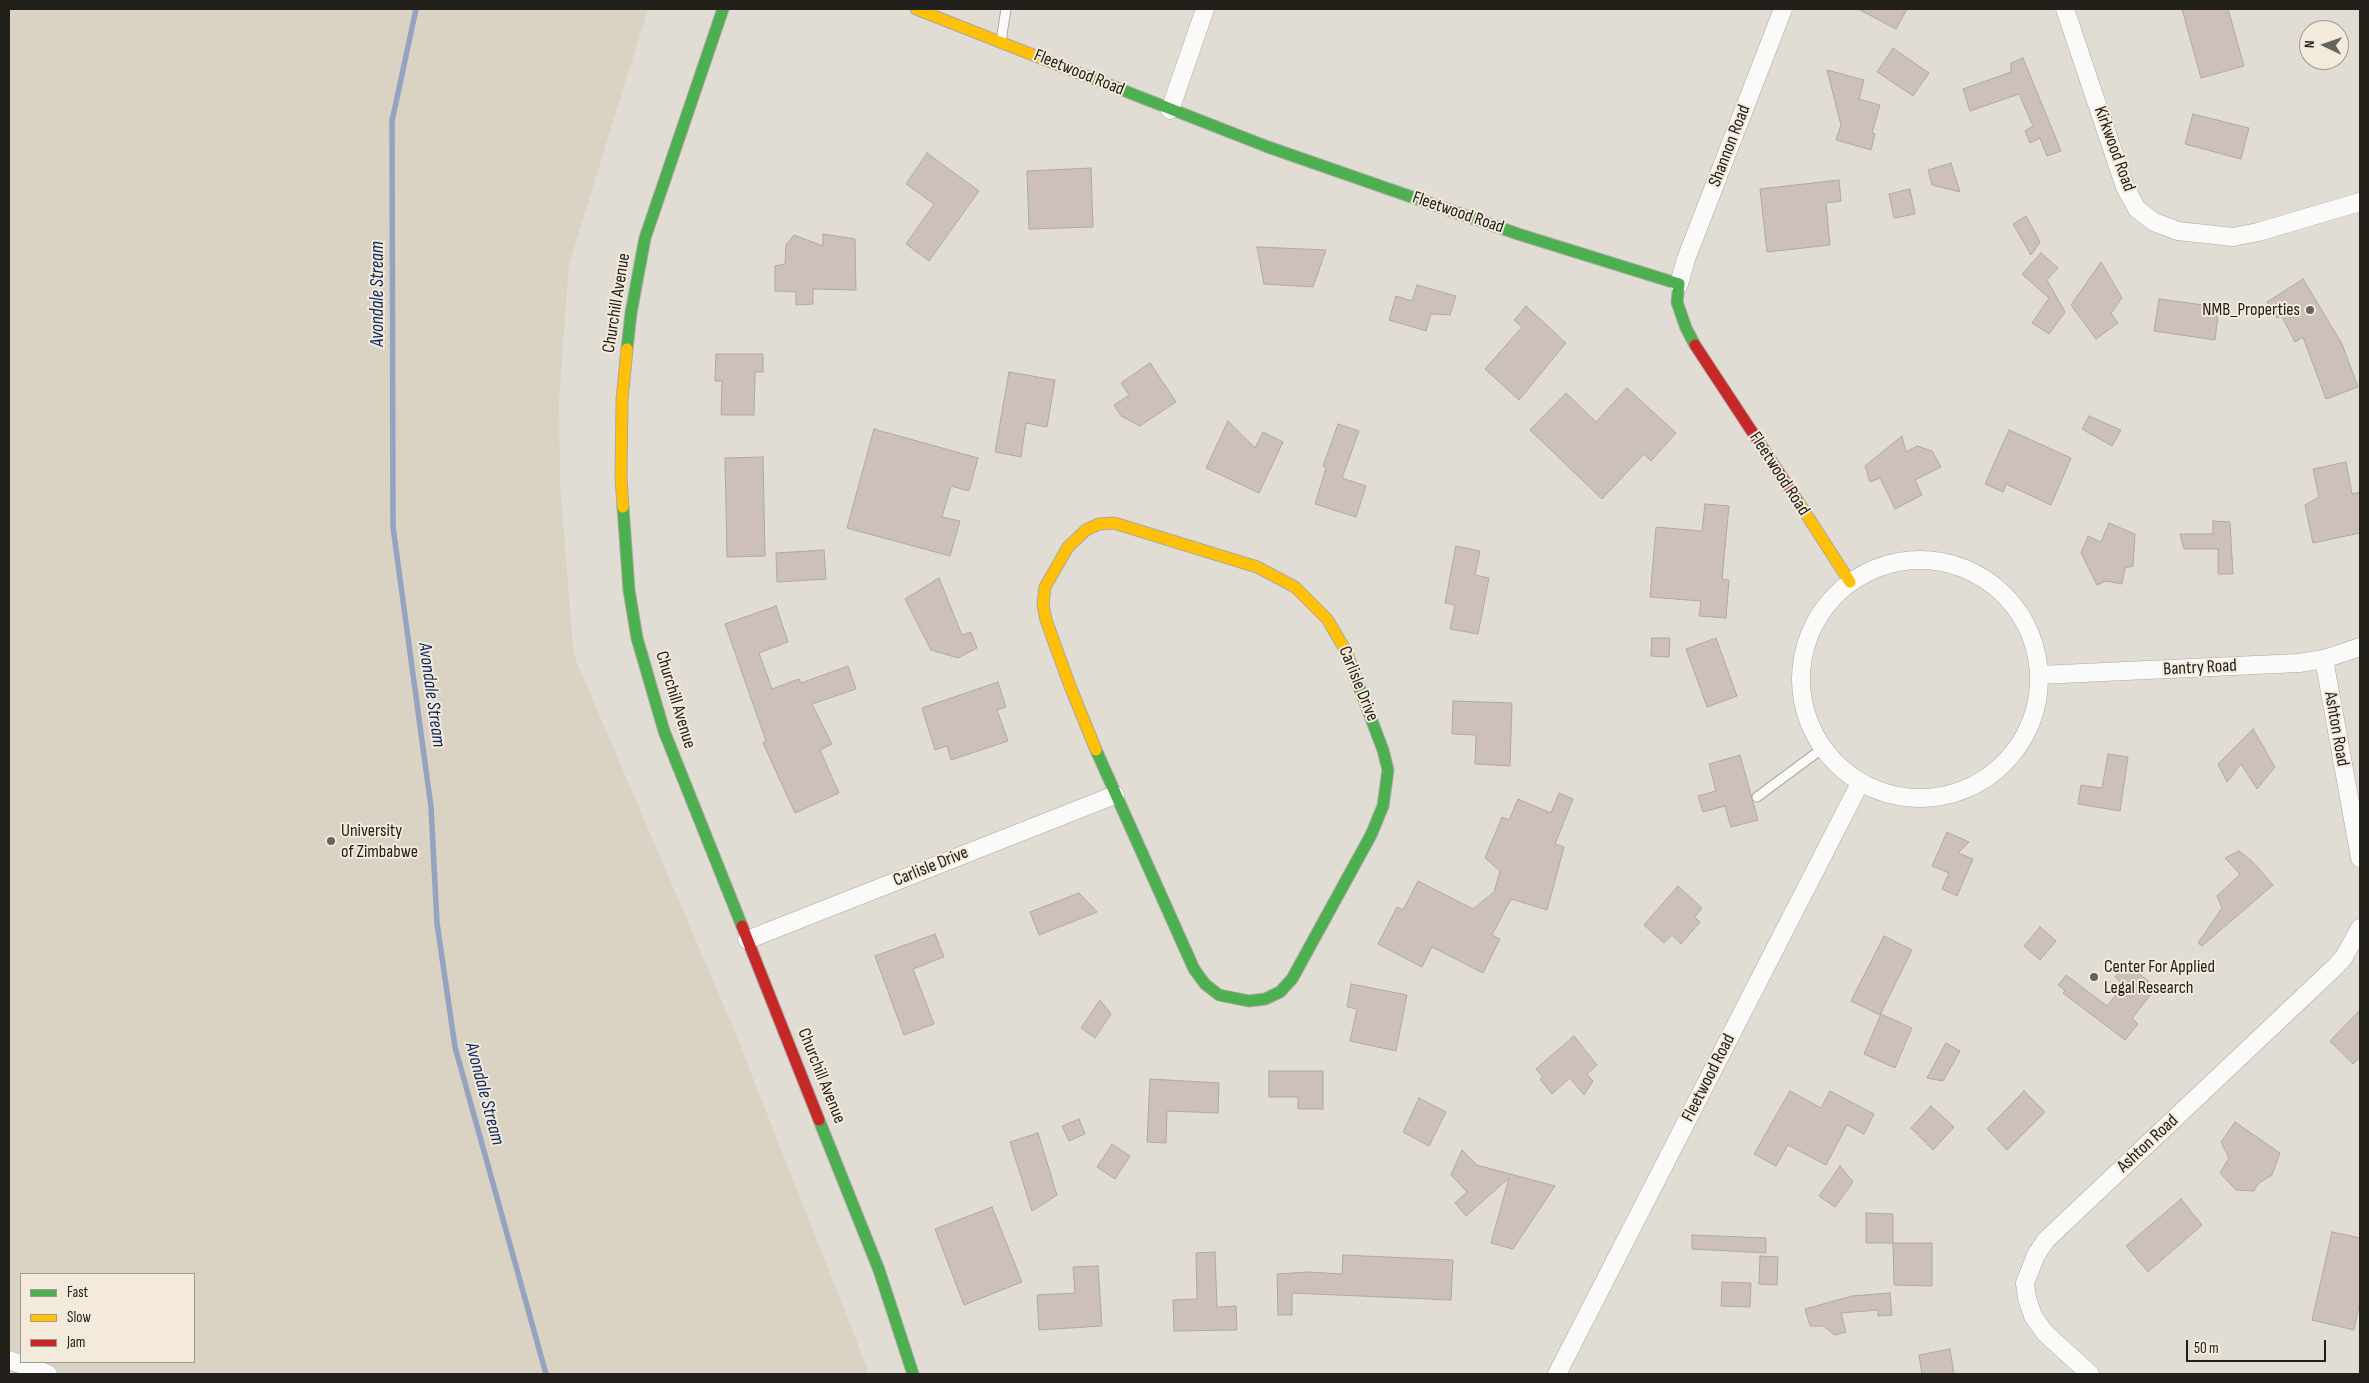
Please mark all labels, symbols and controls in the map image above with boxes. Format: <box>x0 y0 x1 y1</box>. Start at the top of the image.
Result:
north arrow <box>2299 20 2349 70</box>
text: N <box>2301 40 2318 48</box>
street label: Fleetwood Road <box>1031 45 1127 101</box>
street label: Shannon Road <box>1705 102 1755 190</box>
street label: Kirkwood Road <box>2089 104 2139 194</box>
street label: Fleetwood Road <box>1409 187 1507 239</box>
water label: Avondale Stream <box>367 241 389 347</box>
street label: Churchill Avenue <box>598 252 636 354</box>
place label: NMB_Properties <box>2202 299 2300 321</box>
marker: NMB_Properties <box>2304 304 2316 316</box>
street label: Fleetwood Road <box>1744 428 1814 520</box>
water label: Avondale Stream <box>412 641 450 749</box>
street label: Carlisle Drive <box>1333 643 1383 725</box>
street label: Churchill Avenue <box>650 649 700 751</box>
street label: Bantry Road <box>2163 655 2237 681</box>
street label: Ashton Road <box>2319 690 2353 768</box>
place label: University of Zimbabwe <box>341 820 418 862</box>
marker: University of Zimbabwe <box>325 835 337 847</box>
street label: Carlisle Drive <box>890 842 972 892</box>
place label: Center For Applied Legal Research <box>2104 956 2215 999</box>
marker: Center For Applied Legal Research <box>2088 971 2100 983</box>
street label: Churchill Avenue <box>792 1025 850 1127</box>
street label: Fleetwood Road <box>1678 1031 1740 1125</box>
water label: Avondale Stream <box>459 1040 509 1148</box>
street label: Ashton Road <box>2113 1110 2183 1178</box>
legend <box>20 1273 195 1363</box>
text: Fast <box>67 1283 88 1302</box>
text: Slow <box>67 1308 91 1327</box>
scale bar <box>2189 1330 2329 1362</box>
text: Jam <box>67 1333 85 1352</box>
text: 50 m <box>2194 1339 2219 1358</box>

